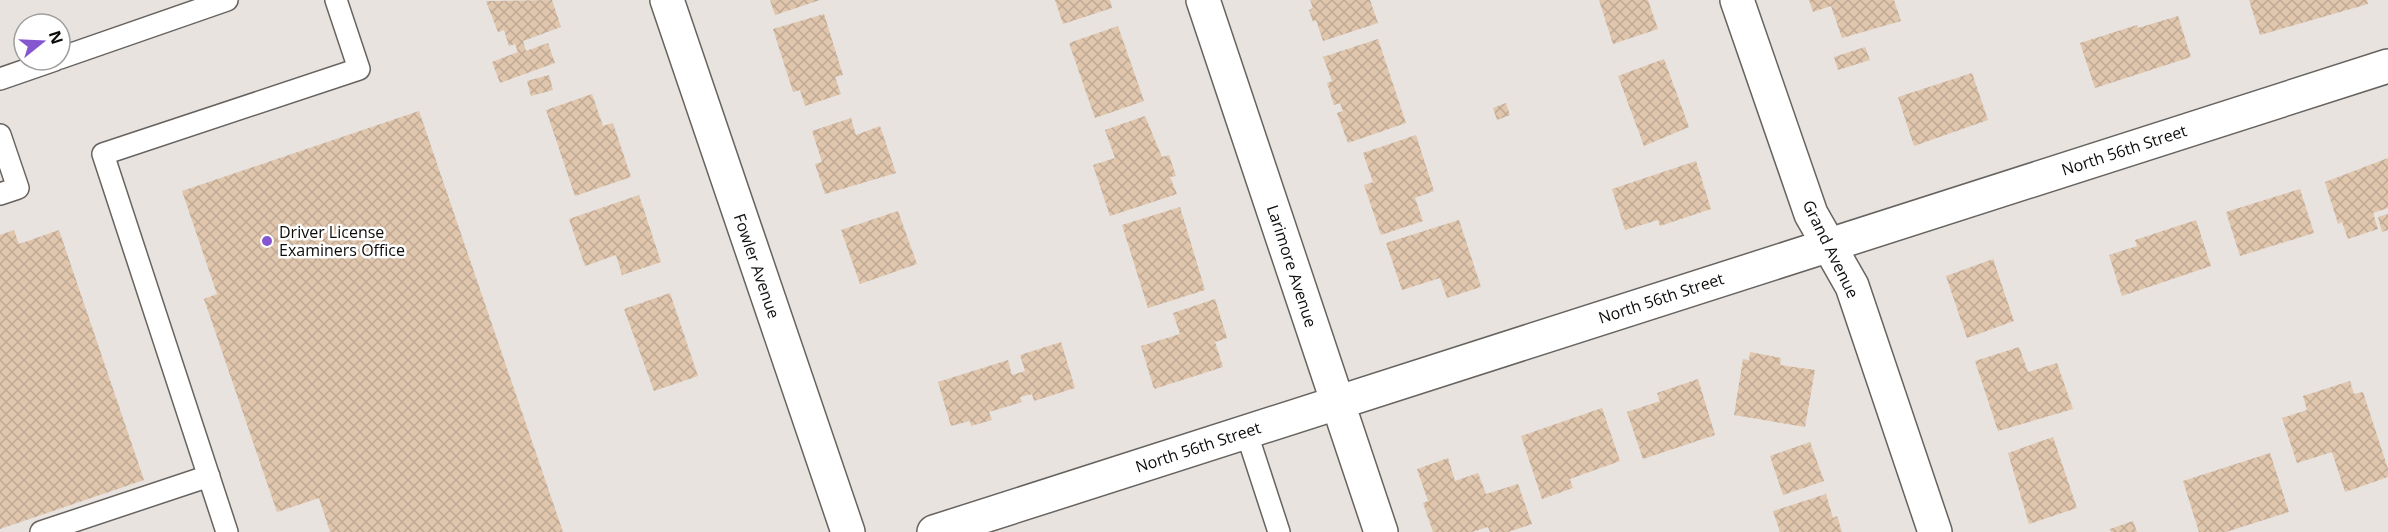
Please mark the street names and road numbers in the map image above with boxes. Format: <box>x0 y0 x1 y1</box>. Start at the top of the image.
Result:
street label: North 56th Street <box>2059 119 2190 181</box>
street label: Grand Avenue <box>1798 196 1864 302</box>
street label: Larimore Avenue <box>1262 202 1322 330</box>
street label: Fowler Avenue <box>729 211 785 321</box>
street label: North 56th Street <box>1596 267 1727 329</box>
street label: North 56th Street <box>1133 416 1264 478</box>

